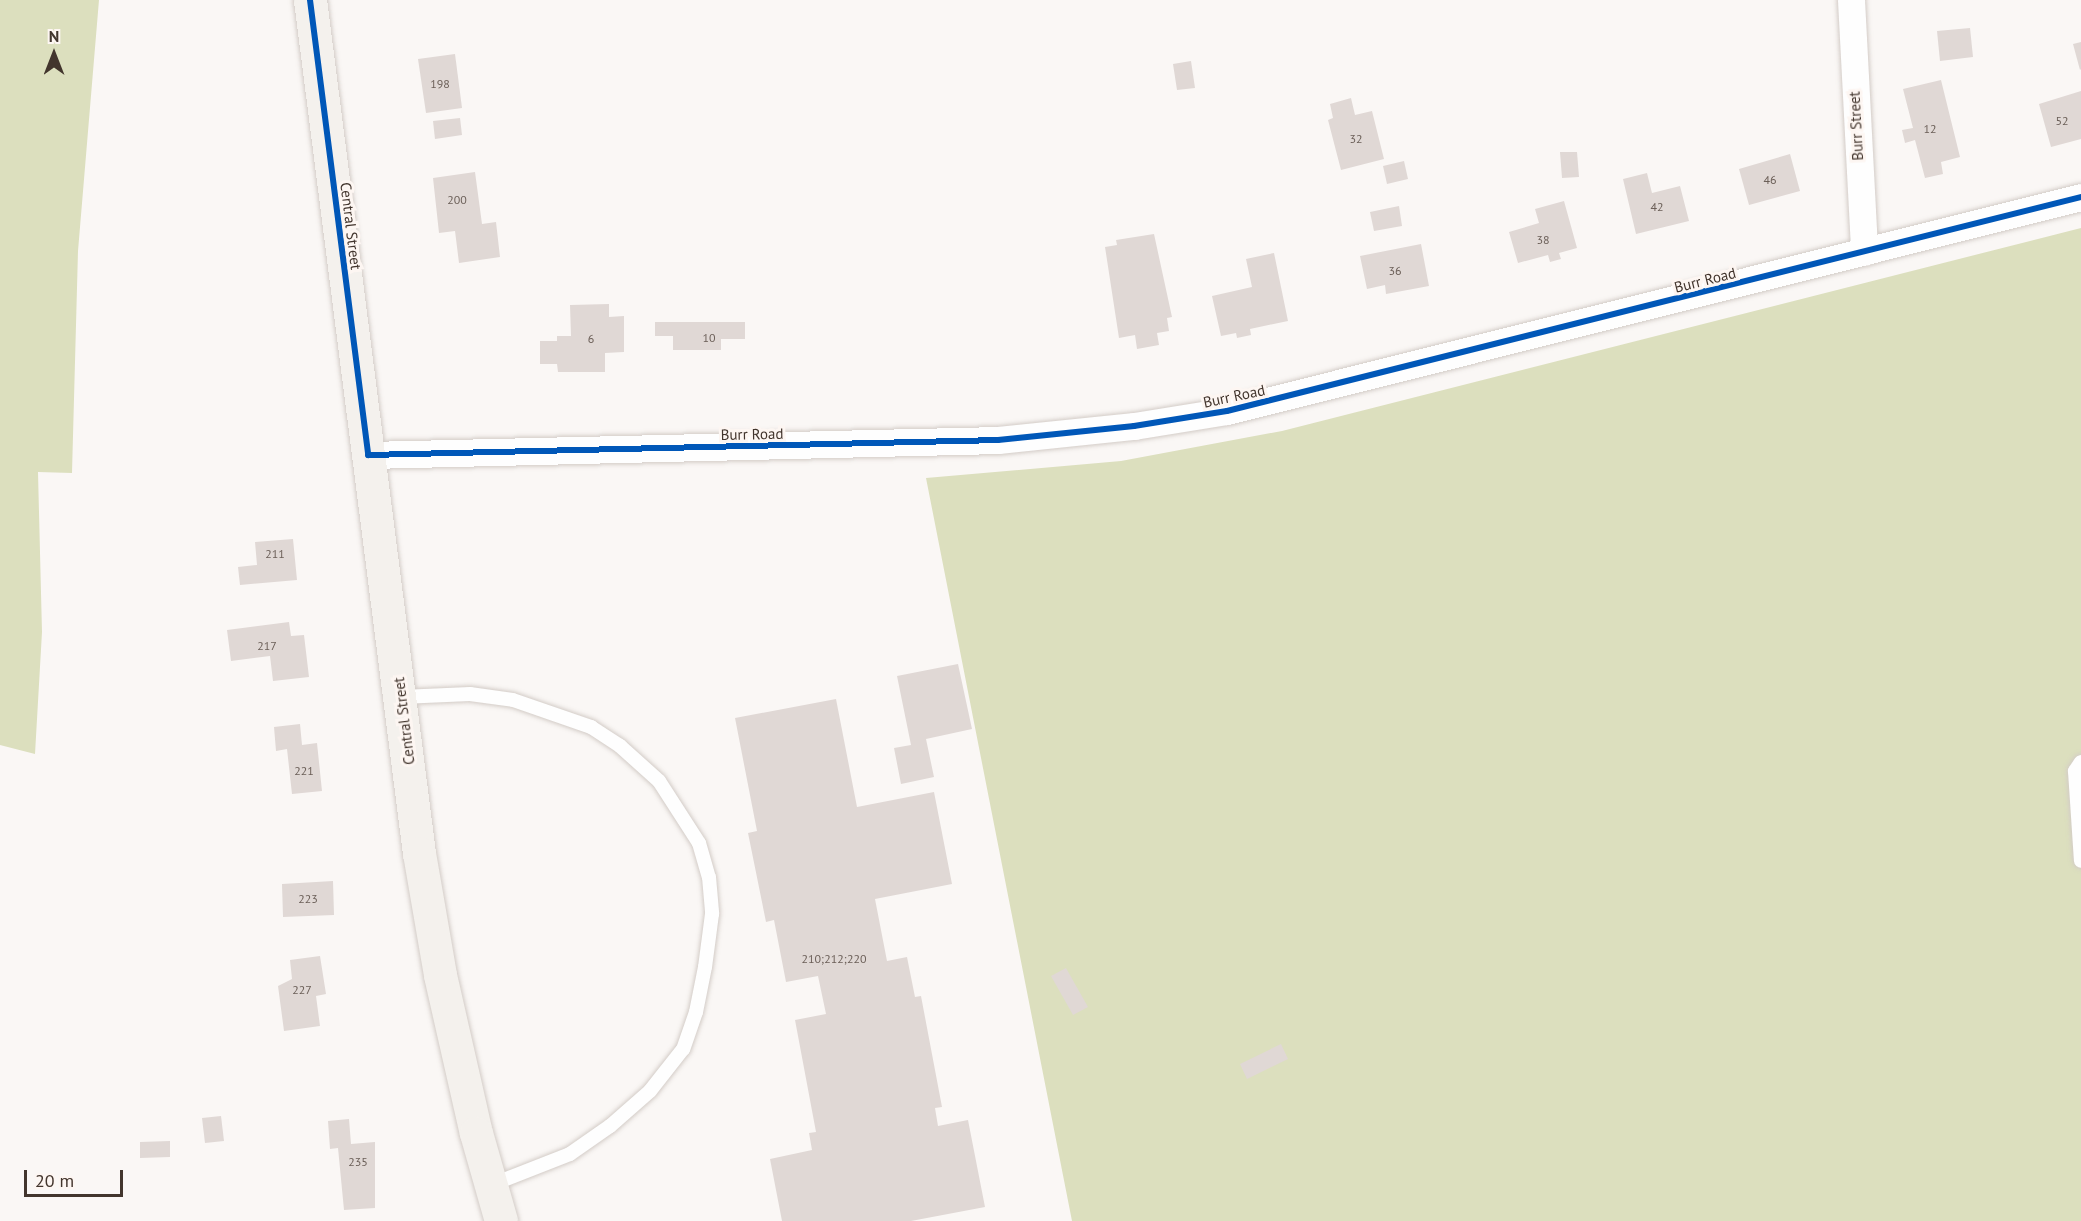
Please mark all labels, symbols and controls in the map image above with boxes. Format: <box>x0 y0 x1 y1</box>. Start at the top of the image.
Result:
north arrow <box>24 24 84 84</box>
text: N <box>49 26 59 46</box>
house number: 198 <box>430 77 450 91</box>
street label: Burr Street <box>1845 91 1867 161</box>
house number: 52 <box>2055 114 2069 128</box>
house number: 12 <box>1923 122 1937 136</box>
house number: 32 <box>1349 132 1363 146</box>
house number: 46 <box>1763 173 1777 187</box>
street label: Central Street <box>337 181 365 271</box>
house number: 200 <box>447 193 467 207</box>
house number: 42 <box>1650 200 1664 214</box>
house number: 38 <box>1536 233 1550 247</box>
house number: 36 <box>1388 264 1402 278</box>
street label: Burr Road <box>1672 264 1738 296</box>
house number: 10 <box>702 331 716 345</box>
house number: 6 <box>588 332 594 346</box>
street label: Burr Road <box>1201 381 1267 411</box>
street label: Burr Road <box>720 424 784 444</box>
house number: 211 <box>265 547 285 561</box>
house number: 217 <box>257 639 277 653</box>
street label: Central Street <box>390 676 418 766</box>
house number: 221 <box>294 764 314 778</box>
house number: 223 <box>298 892 318 906</box>
house number: 210;212;220 <box>801 952 867 966</box>
house number: 227 <box>292 983 312 997</box>
house number: 235 <box>348 1155 368 1169</box>
scale bar <box>27 1158 126 1196</box>
text: 20 m <box>35 1169 74 1192</box>

